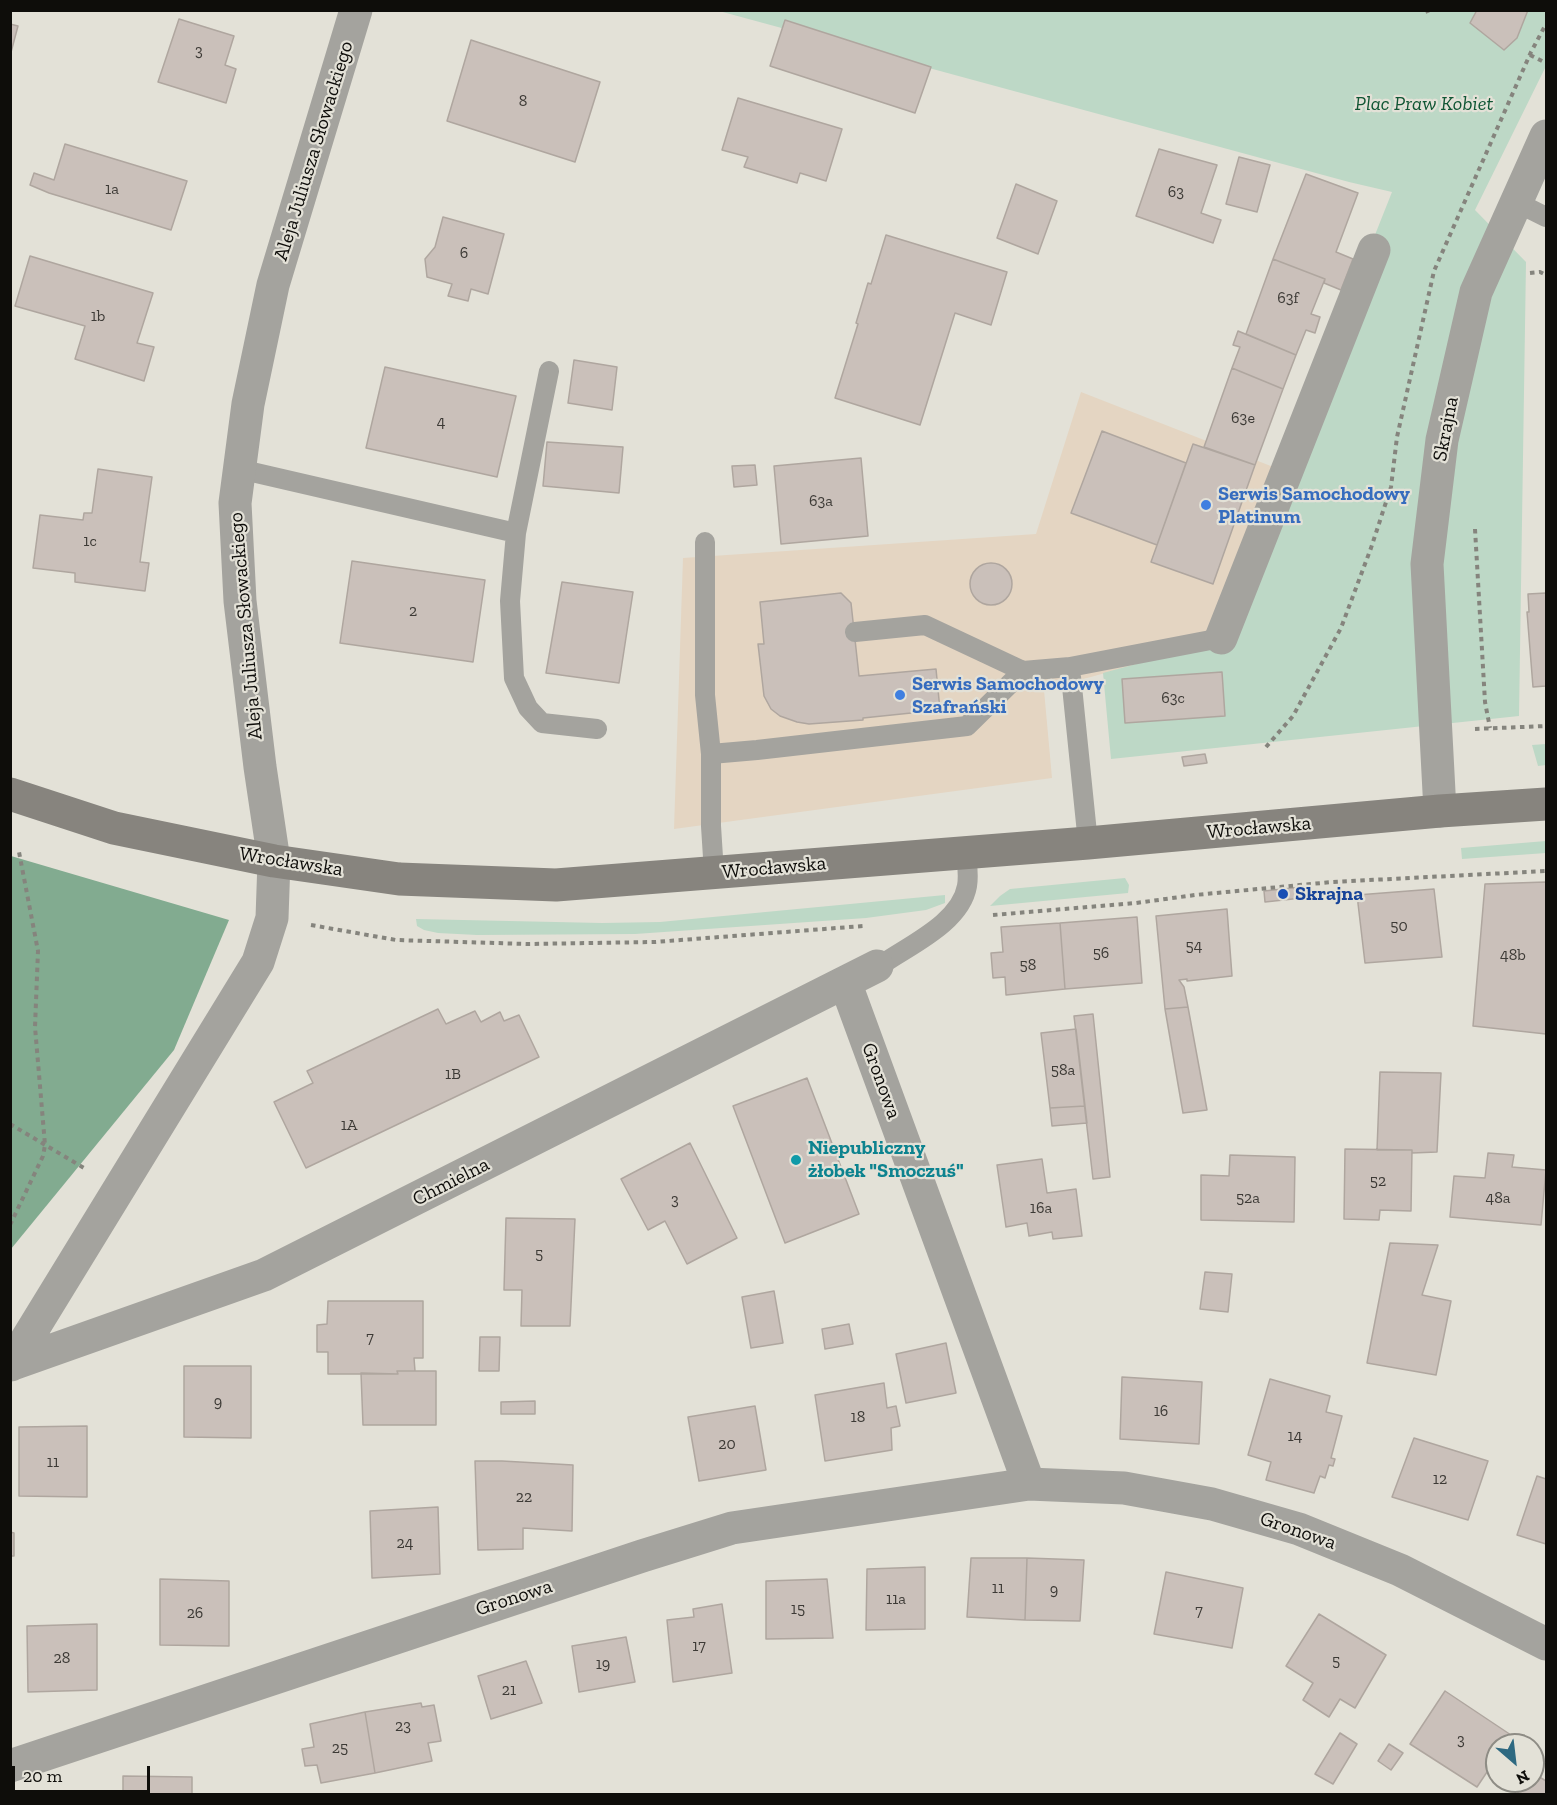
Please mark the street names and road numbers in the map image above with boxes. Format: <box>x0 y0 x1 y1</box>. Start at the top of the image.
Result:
street label: Aleja Juliusza Słowackiego <box>269 38 359 264</box>
street label: Skrajna <box>1428 395 1464 463</box>
street label: Aleja Juliusza Słowackiego <box>224 511 268 741</box>
street label: Wrocławska <box>1206 811 1312 845</box>
street label: Wrocławska <box>238 842 344 882</box>
street label: Wrocławska <box>721 851 827 885</box>
street label: Gronowa <box>856 1040 906 1122</box>
street label: Chmielna <box>409 1153 493 1211</box>
street label: Gronowa <box>1257 1507 1339 1555</box>
street label: Gronowa <box>473 1574 555 1622</box>

